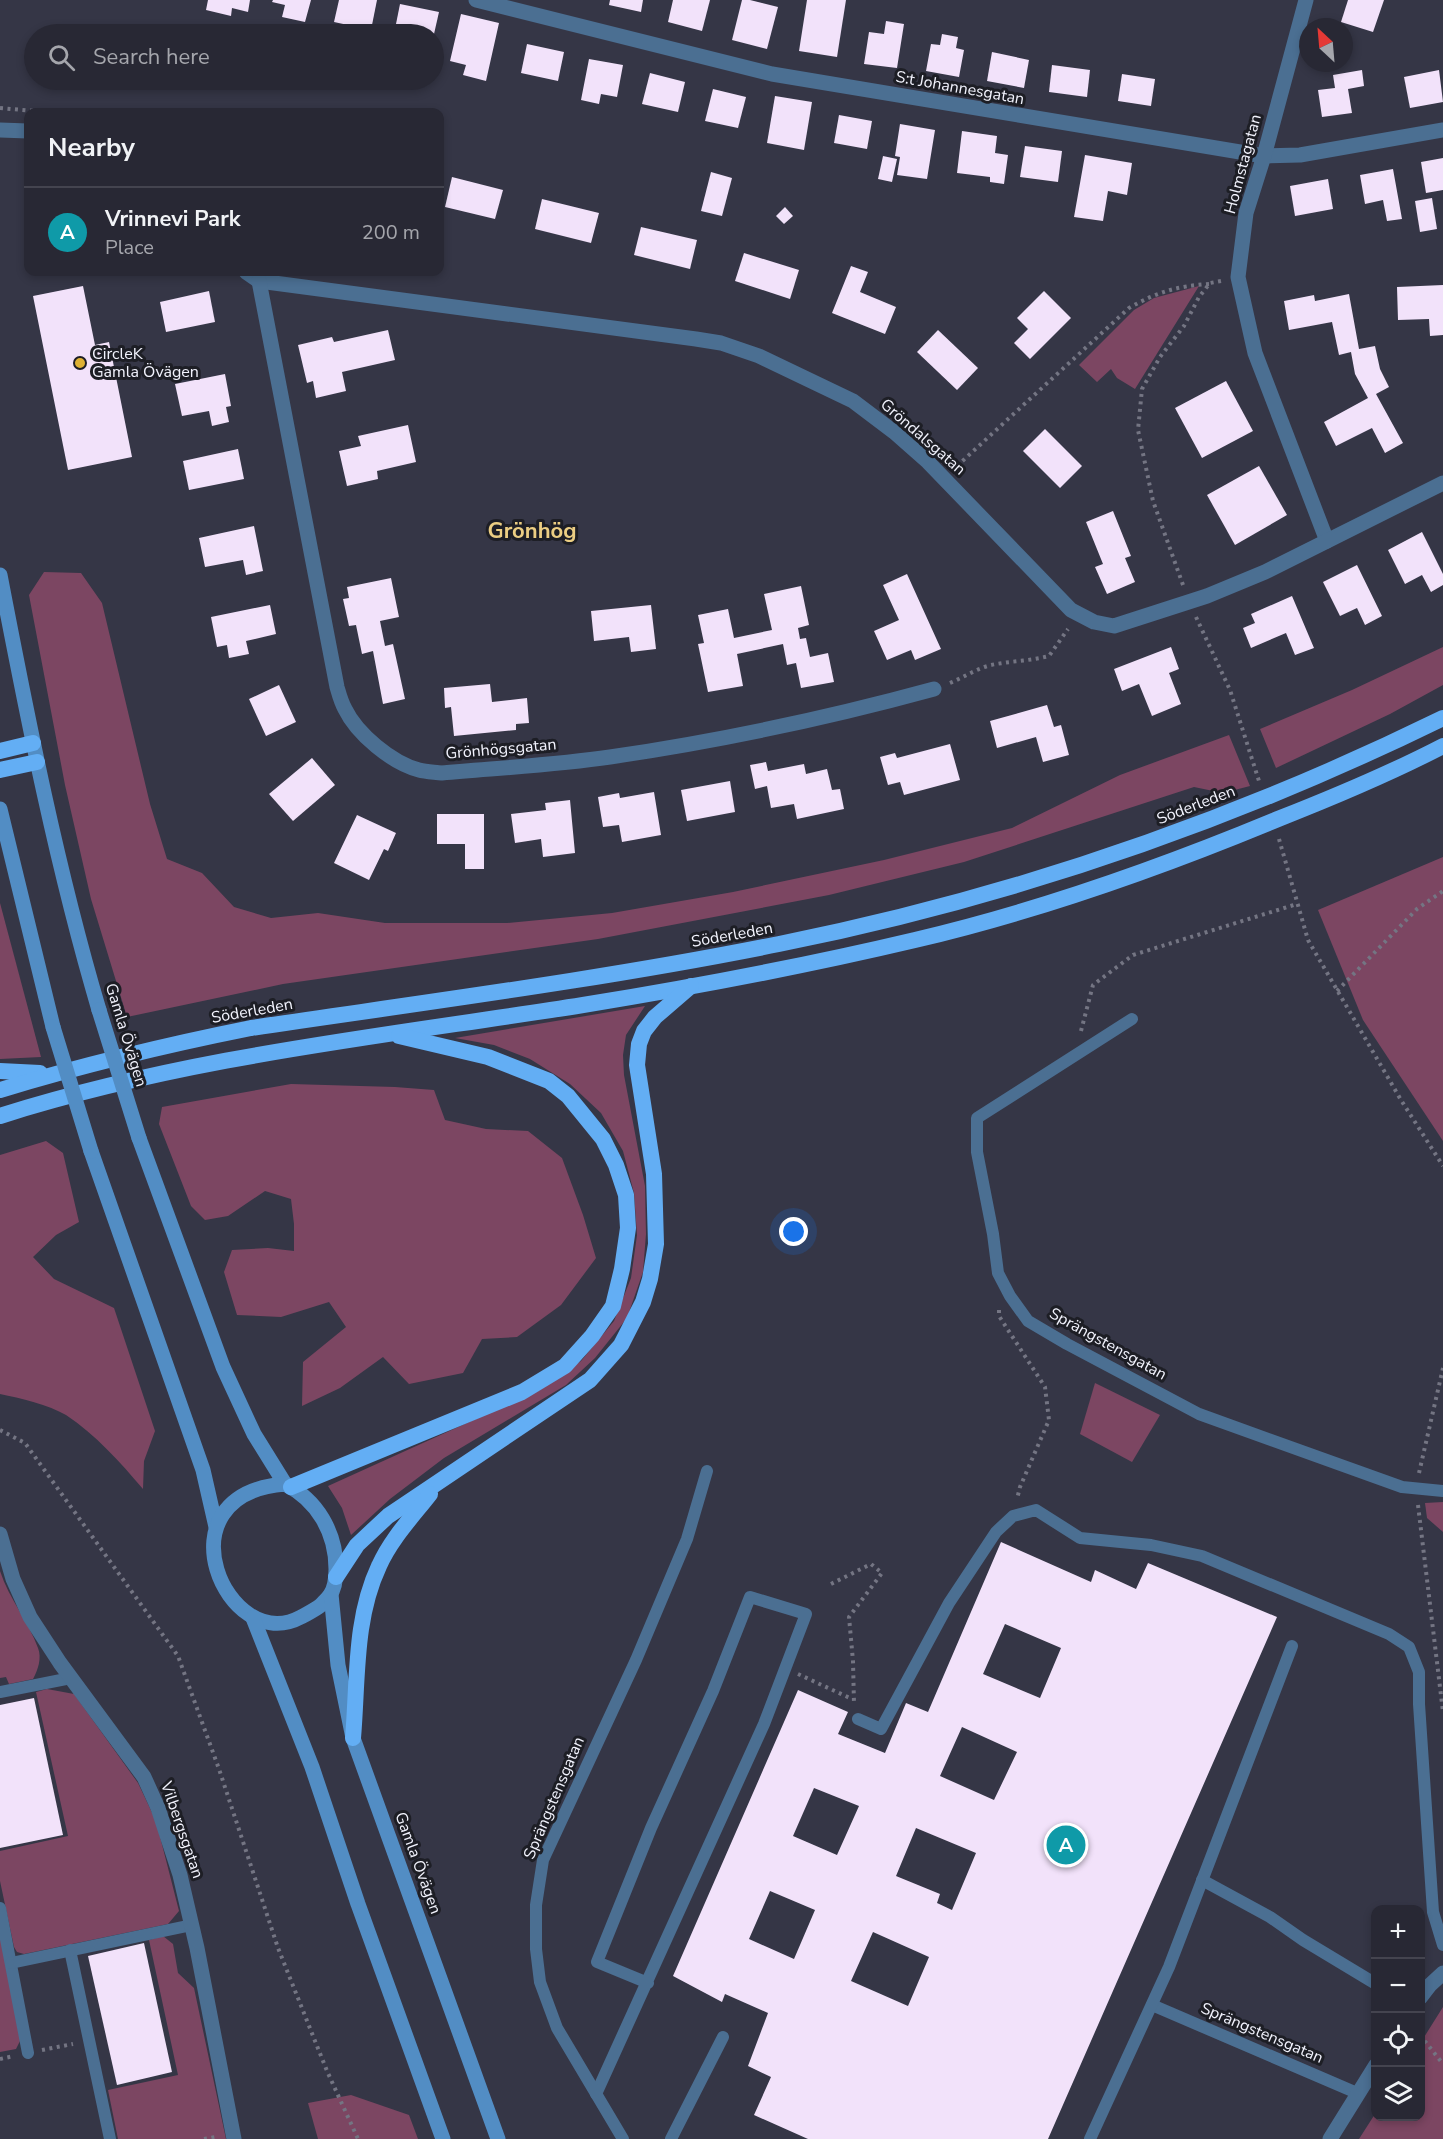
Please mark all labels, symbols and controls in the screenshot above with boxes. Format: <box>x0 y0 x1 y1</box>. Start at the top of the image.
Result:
north arrow <box>1299 18 1353 72</box>
search box <box>24 24 444 90</box>
icon: search <box>45 41 78 74</box>
text: Search here <box>93 42 210 72</box>
street label: S:t Johannesgatan <box>894 66 1026 110</box>
street label: Holmstagatan <box>1219 112 1267 216</box>
text: Nearby <box>48 130 135 165</box>
text: Vrinnevi Park <box>105 204 241 234</box>
text: A <box>60 219 75 246</box>
text: 200 m <box>362 219 420 246</box>
text: Place <box>105 234 154 261</box>
place label: CircleK Gamla Övägen <box>92 343 199 383</box>
marker: CircleK Gamla Övägen <box>73 356 87 370</box>
street label: Gröndalsgatan <box>876 394 970 480</box>
district label: Grönhög <box>487 516 577 546</box>
street label: Grönhögsgatan <box>445 733 557 765</box>
street label: Söderleden <box>1154 780 1238 830</box>
street label: Söderleden <box>690 917 774 953</box>
street label: Gamla Övägen <box>100 981 152 1089</box>
street label: Söderleden <box>210 993 294 1029</box>
your location <box>779 1217 808 1246</box>
street label: Sprängstensgatan <box>1045 1303 1171 1385</box>
street label: Sprängstensgatan <box>518 1733 590 1863</box>
street label: Vilbergsgatan <box>155 1778 209 1881</box>
street label: Gamla Övägen <box>389 1809 447 1917</box>
pin: A <box>1046 1822 1086 1868</box>
map controls <box>1371 1905 1425 2121</box>
button: + <box>1371 1905 1425 1959</box>
button: − <box>1371 1959 1425 2013</box>
street label: Sprängstensgatan <box>1197 1997 1327 2069</box>
button: locate <box>1371 2013 1425 2067</box>
button: layers <box>1371 2067 1425 2121</box>

